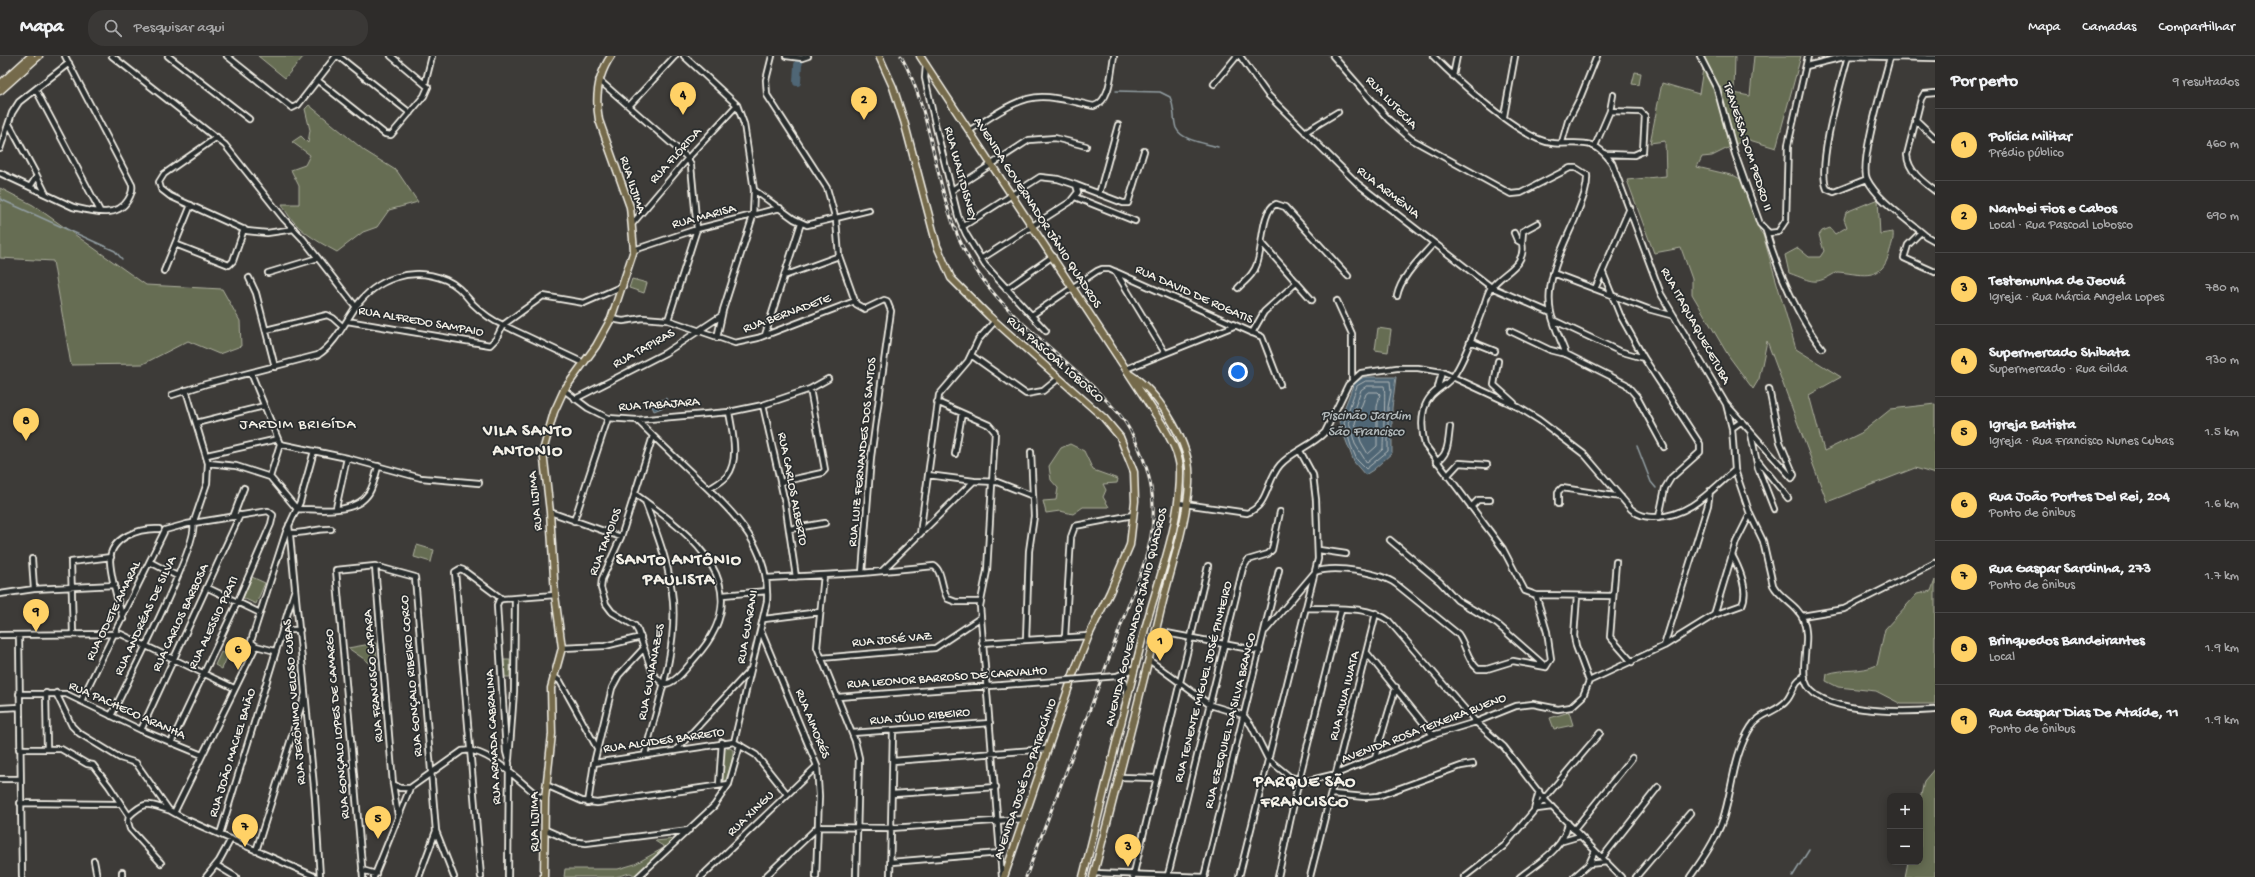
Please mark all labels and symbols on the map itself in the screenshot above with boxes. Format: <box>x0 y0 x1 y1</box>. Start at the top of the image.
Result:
street label: RUA LUTECIA <box>1362 73 1421 134</box>
street label: TRAVESSA DOM PEDRO II <box>1719 80 1775 213</box>
pin: 4 <box>670 82 696 115</box>
pin: 2 <box>851 87 877 120</box>
street label: AVENIDA GOVERNADOR JÂNIO QUADROS <box>970 114 1107 312</box>
street label: RUA FLÓRIDA <box>647 124 706 187</box>
street label: RUA WALT DISNEY <box>940 125 980 223</box>
street label: RUA ILJIMA <box>616 154 649 217</box>
street label: RUA ARMÊNIA <box>1353 163 1424 223</box>
street label: RUA MARISA <box>670 201 739 233</box>
street label: RUA DAVID DE ROGATIS <box>1133 262 1256 328</box>
street label: RUA ITAQUAQUECETUBA <box>1657 265 1734 388</box>
street label: RUA BERNADETE <box>741 291 834 337</box>
street label: RUA ALFREDO SAMPAIO <box>357 304 485 340</box>
street label: RUA PASCOAL LOBOSCO <box>1003 314 1107 407</box>
street label: RUA TAPIRAS <box>610 325 678 372</box>
street label: RUA LUIZ FERNANDES DOS SANTOS <box>846 356 881 547</box>
your location <box>1228 362 1248 382</box>
street label: RUA TABAJARA <box>618 395 701 415</box>
pin: 8 <box>13 408 39 441</box>
water label: Piscinão Jardim São Francisco <box>1321 408 1411 441</box>
district label: JARDIM BRIGÍDA <box>240 416 357 434</box>
district label: VILA SANTO ANTONIO <box>482 422 573 462</box>
street label: RUA CARLOS ALBERTO <box>774 431 810 547</box>
street label: RUA ILJIMA <box>525 469 547 531</box>
street label: RUA TAMOIOS <box>586 505 626 578</box>
street label: AVENIDA GOVERNADOR JÂNIO QUADROS <box>1101 505 1172 728</box>
district label: SANTO ANTÔNIO PAULISTA <box>616 551 742 591</box>
street label: RUA ANDRÉAS DE SILVA <box>111 552 181 678</box>
street label: RUA ODETE AMARAL <box>83 558 145 663</box>
street label: RUA CARLOS BARBOSA <box>149 560 213 674</box>
street label: RUA ALESSIO PRATI <box>186 574 242 672</box>
street label: RUA TENENTE MIGUEL JOSÉ PINHEIRO <box>1171 579 1236 784</box>
street label: RUA GUARANI <box>734 589 762 665</box>
street label: RUA GONÇALO RIBEIRO CORCO <box>397 594 427 757</box>
pin: 9 <box>23 599 49 632</box>
street label: RUA FRANCISCO CAPARA <box>361 608 387 743</box>
street label: RUA JERÔNIMO VELOSO CUBAS <box>279 618 310 785</box>
street label: RUA GUAIANAZES <box>635 622 669 721</box>
street label: RUA GONÇALO LOPES DE CAMARGO <box>322 628 354 820</box>
street label: RUA JOSÉ VAZ <box>851 628 933 651</box>
pin: 1 <box>1147 628 1173 661</box>
street label: RUA EZEQUIEL DA SILVA BRANCO <box>1202 631 1260 810</box>
pin: 6 <box>225 637 251 670</box>
street label: RUA KIWA IWATA <box>1327 648 1364 742</box>
street label: RUA LEONOR BARROSO DE CARVALHO <box>846 664 1048 692</box>
street label: RUA ARMADA CABRALINA <box>483 668 505 805</box>
street label: RUA PACHECO ARANHA <box>66 678 189 744</box>
street label: RUA JOÃO MACIEL BAIÃO <box>205 686 260 819</box>
street label: RUA AIMORÉS <box>791 687 834 762</box>
street label: AVENIDA ROSA TEIXEIRA BUENO <box>1339 690 1509 767</box>
street label: AVENIDA JOSÉ DO PATROCÍNIO <box>990 696 1061 861</box>
street label: RUA JÚLIO RIBEIRO <box>869 705 971 729</box>
street label: RUA ALCIDES BARRETO <box>602 725 726 757</box>
district label: PARQUE SÃO FRANCISCO <box>1253 773 1356 813</box>
street label: RUA XINGU <box>724 788 778 840</box>
street label: RUA ILJIMA <box>528 791 543 852</box>
pin: 5 <box>365 806 391 839</box>
pin: 7 <box>232 814 258 847</box>
pin: 3 <box>1115 834 1141 867</box>

